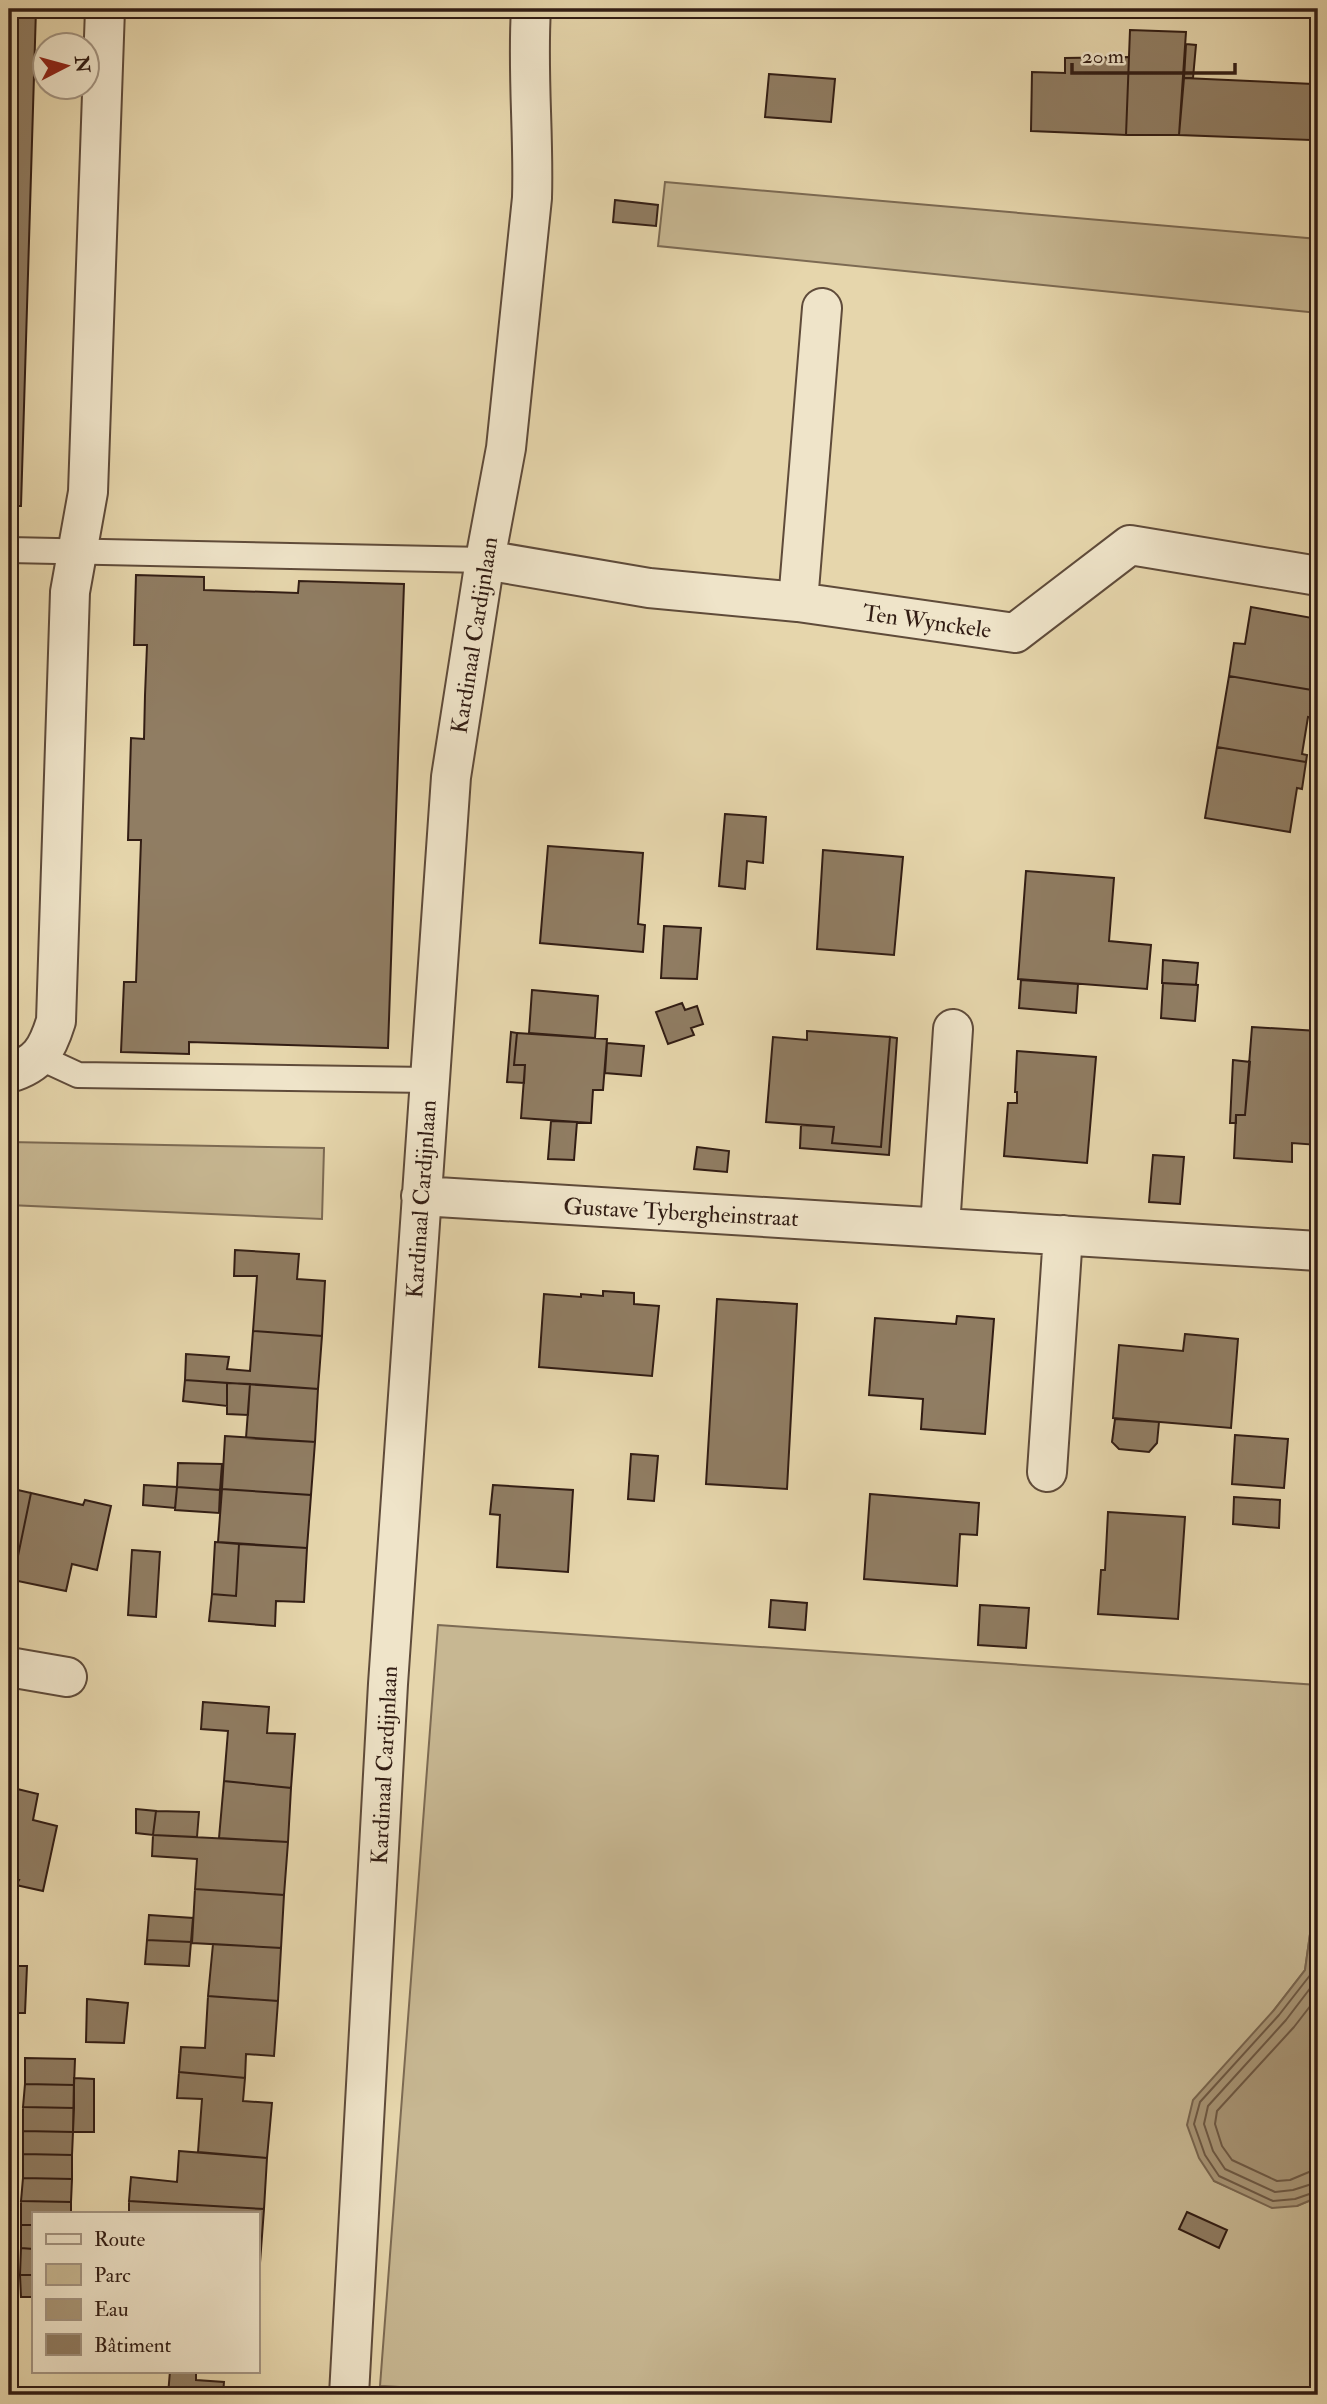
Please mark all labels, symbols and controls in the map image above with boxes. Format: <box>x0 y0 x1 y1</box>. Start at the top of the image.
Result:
north arrow <box>32 32 102 102</box>
scale bar <box>1072 32 1234 76</box>
text: 20 m <box>1082 43 1124 70</box>
text: N <box>69 54 95 75</box>
street label: Kardinaal Cardijnlaan <box>445 535 504 736</box>
street label: Ten Wynckele <box>861 598 994 645</box>
street label: Kardinaal Cardijnlaan <box>400 1099 443 1299</box>
street label: Gustave Tybergheinstraat <box>563 1192 799 1233</box>
street label: Kardinaal Cardijnlaan <box>365 1665 404 1865</box>
legend <box>32 2212 259 2372</box>
text: Route <box>94 2226 146 2253</box>
text: Parc <box>94 2262 131 2289</box>
text: Eau <box>94 2296 129 2323</box>
text: Bâtiment <box>94 2332 171 2359</box>

